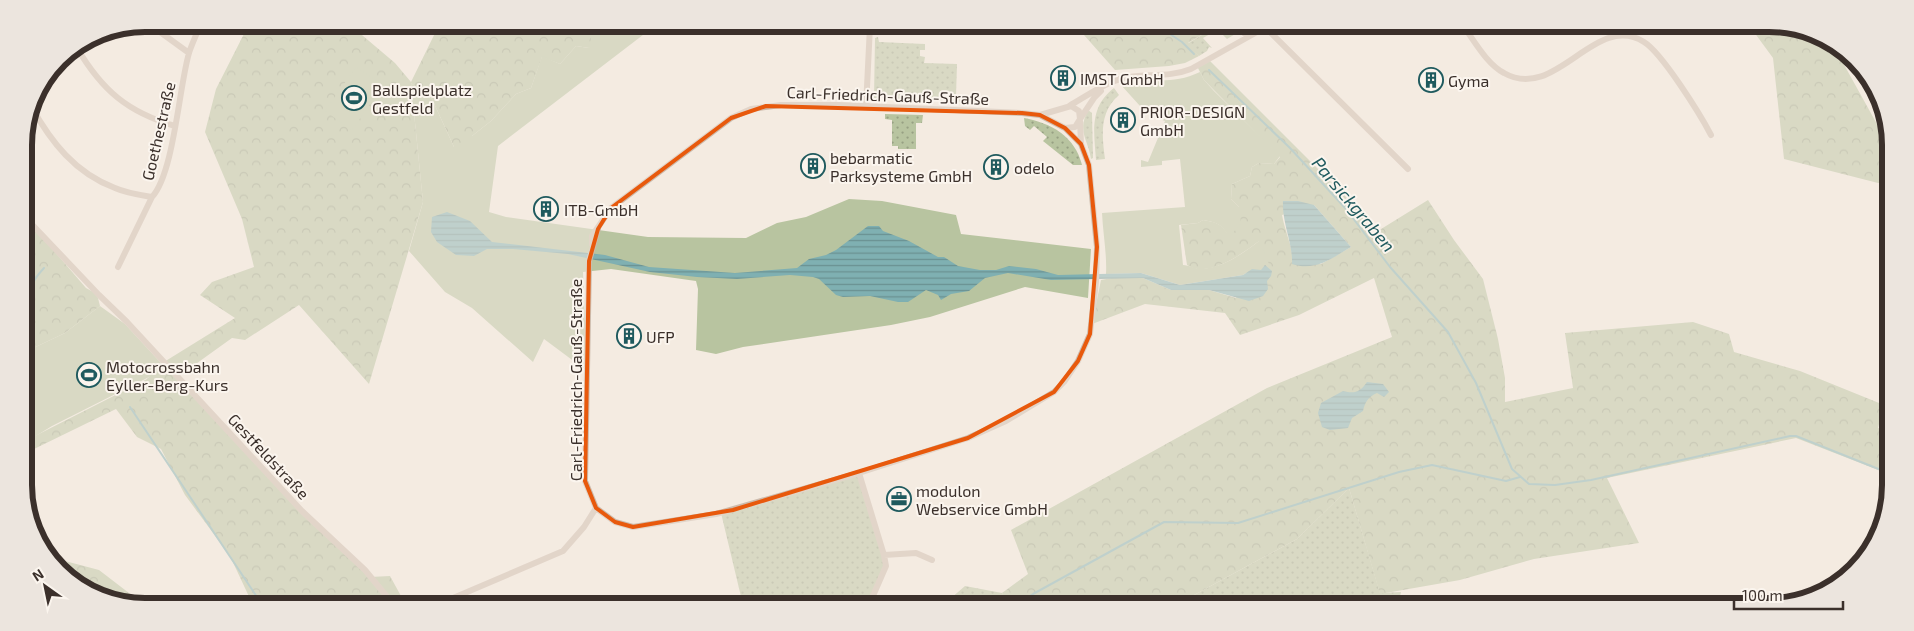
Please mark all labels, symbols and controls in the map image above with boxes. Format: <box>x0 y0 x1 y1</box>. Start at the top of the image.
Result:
building icon: IMST GmbH <box>1050 65 1076 91</box>
building icon: Gyma <box>1418 67 1444 93</box>
place label: IMST GmbH <box>1080 69 1164 88</box>
place label: Gyma <box>1448 71 1489 90</box>
street label: Goethestraße <box>137 80 179 182</box>
place label: Ballspielplatz Gestfeld <box>372 80 472 117</box>
street label: Carl-Friedrich-Gauß-Straße <box>787 82 989 108</box>
sports icon: Ballspielplatz Gestfeld <box>341 85 367 111</box>
place label: PRIOR-DESIGN GmbH <box>1140 102 1245 139</box>
building icon: PRIOR-DESIGN GmbH <box>1110 107 1136 133</box>
place label: bebarmatic Parksysteme GmbH <box>830 148 972 185</box>
water label: Parsickgraben <box>1308 152 1400 256</box>
building icon: bebarmatic Parksysteme GmbH <box>800 153 826 179</box>
building icon: odelo <box>983 154 1009 180</box>
place label: odelo <box>1014 158 1055 177</box>
building icon: ITB-GmbH <box>533 196 559 222</box>
place label: ITB-GmbH <box>564 200 638 219</box>
street label: Carl-Friedrich-Gauß-Straße <box>566 279 585 481</box>
building icon: UFP <box>616 323 642 349</box>
place label: UFP <box>646 327 675 346</box>
place label: Motocrossbahn Eyller-Berg-Kurs <box>106 357 228 394</box>
sports icon: Motocrossbahn Eyller-Berg-Kurs <box>76 362 102 388</box>
street label: Gestfeldstraße <box>224 409 314 503</box>
place label: modulon Webservice GmbH <box>916 481 1048 518</box>
office icon: modulon Webservice GmbH <box>886 486 912 512</box>
north arrow <box>20 561 70 611</box>
text: N <box>29 565 47 585</box>
scale bar <box>1734 578 1843 610</box>
text: 100 m <box>1742 586 1783 604</box>

